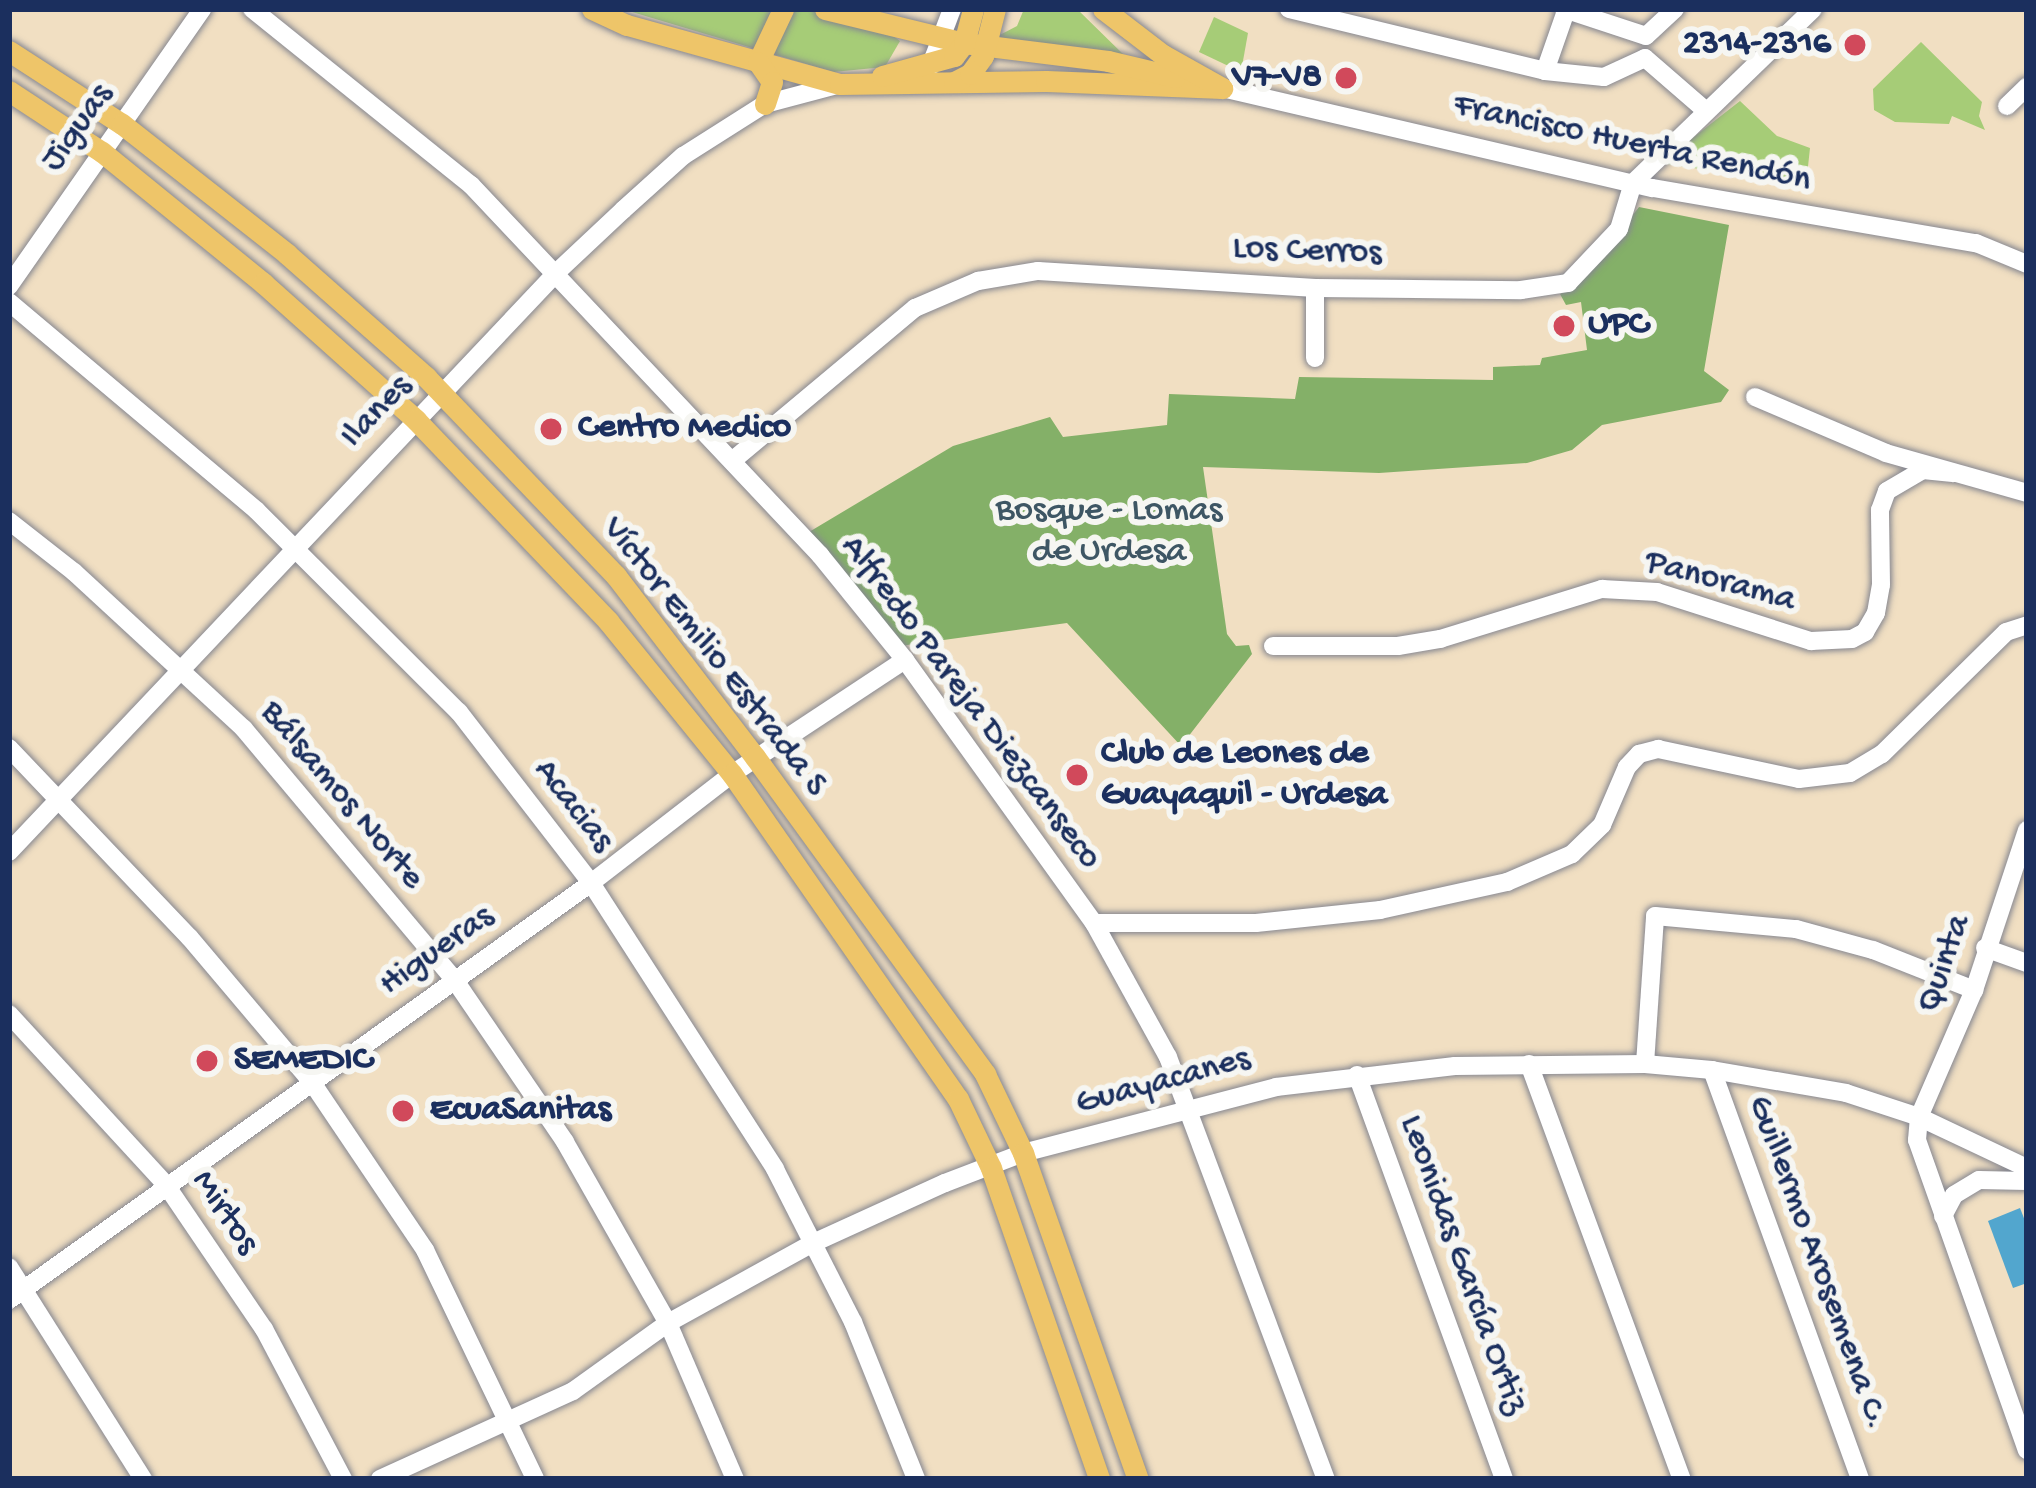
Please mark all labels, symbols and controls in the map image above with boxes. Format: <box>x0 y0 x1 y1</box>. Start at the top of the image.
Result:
place label: 2314-2316 <box>1683 23 1831 67</box>
marker: 2314-2316 <box>1842 32 1868 58</box>
place label: V7-V8 <box>1232 56 1322 100</box>
marker: V7-V8 <box>1333 65 1359 91</box>
street label: Jiguas <box>32 76 124 180</box>
street label: Francisco Huerta Rendón <box>1449 85 1815 203</box>
street label: Los Cerros <box>1232 228 1382 276</box>
place label: UPC <box>1588 304 1648 348</box>
marker: UPC <box>1551 313 1577 339</box>
street label: Ilanes <box>332 366 422 458</box>
place label: Centro Medico <box>578 407 791 451</box>
marker: Centro Medico <box>535 413 567 445</box>
park label: Bosque - Lomas de Urdesa <box>996 489 1222 574</box>
street label: Víctor Emilio Estrada S <box>591 509 837 805</box>
street label: Alfredo Pareja Diezcanseco <box>830 527 1110 879</box>
street label: Panorama <box>1640 541 1800 623</box>
street label: Bálsamos Norte <box>249 693 433 899</box>
place label: Club de Leones de Guayaquil - Urdesa <box>1101 732 1387 817</box>
street label: Acacias <box>523 751 623 861</box>
marker: Club de Leones de Guayaquil - Urdesa <box>1064 762 1090 788</box>
street label: Higueras <box>371 896 503 1006</box>
street label: Quinta <box>1908 909 1982 1019</box>
street label: Guayacanes <box>1071 1038 1255 1126</box>
place label: SEMEDIC <box>234 1039 372 1083</box>
marker: SEMEDIC <box>191 1045 223 1077</box>
place label: EcuaSanitas <box>430 1089 611 1133</box>
street label: Guillermo Arosemena C. <box>1736 1090 1898 1436</box>
marker: EcuaSanitas <box>387 1095 419 1127</box>
street label: Leonidas García Ortiz <box>1388 1110 1536 1420</box>
street label: Mirtos <box>180 1163 268 1263</box>

